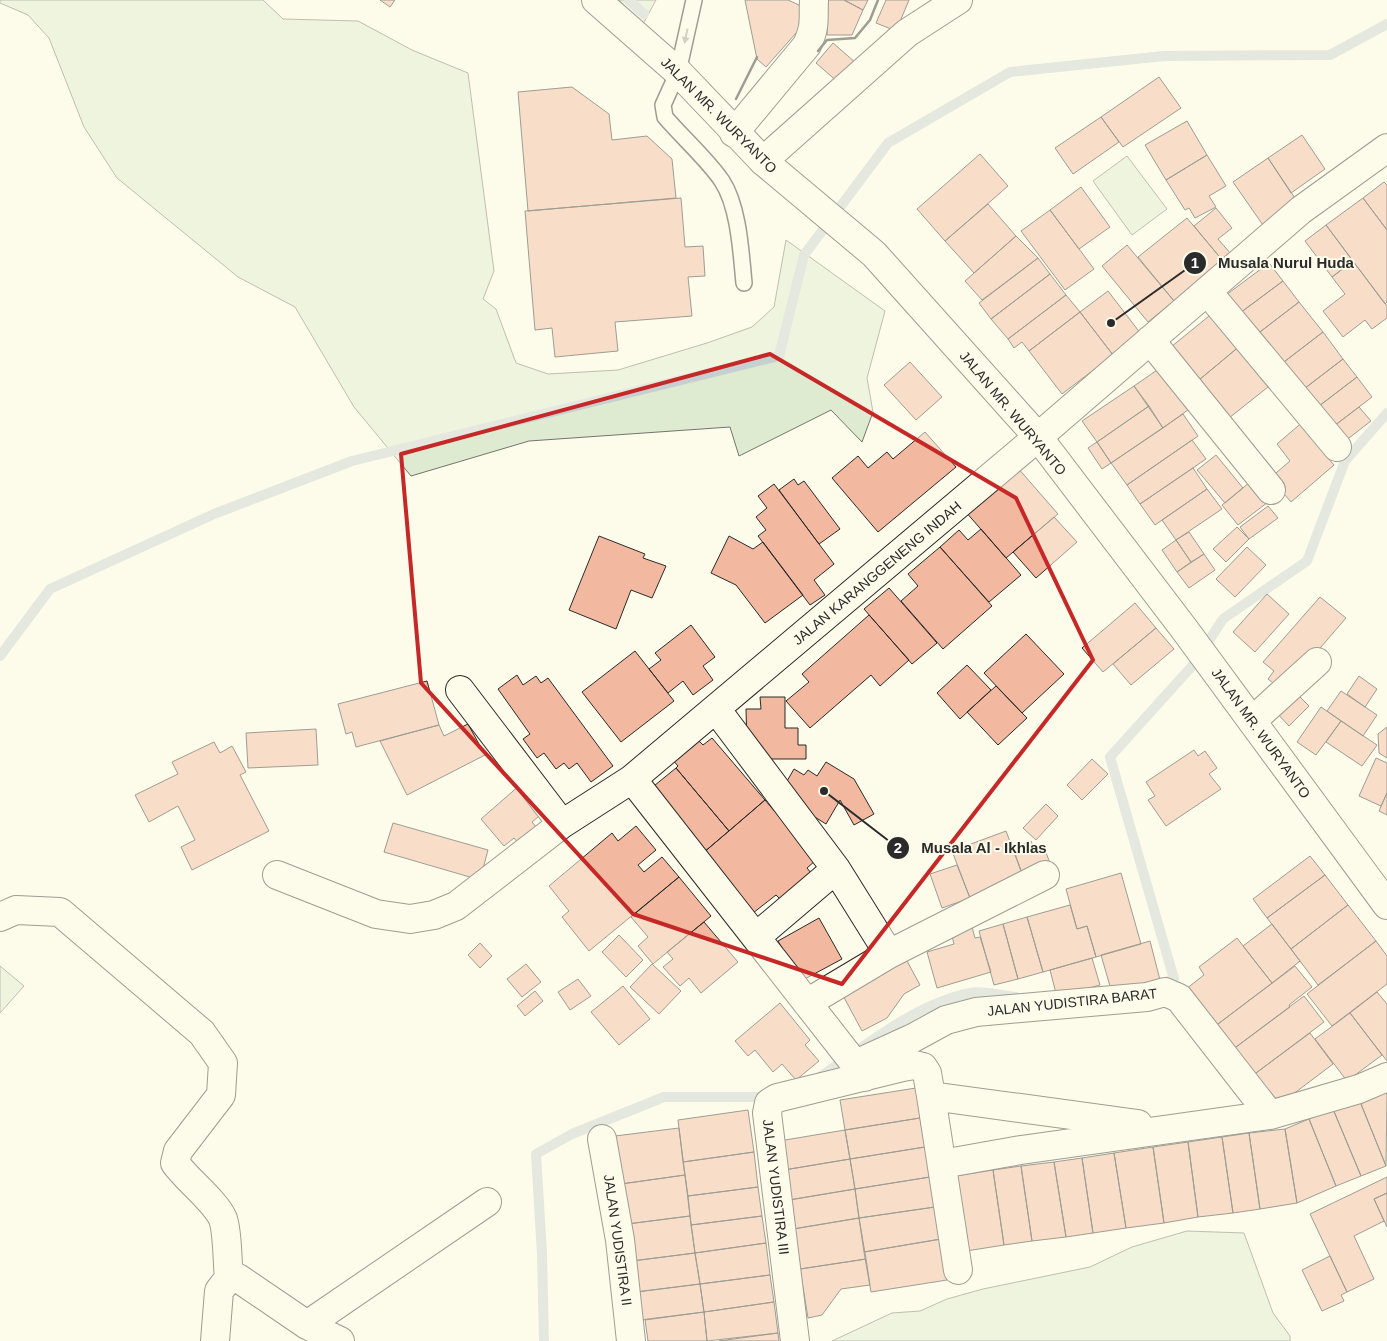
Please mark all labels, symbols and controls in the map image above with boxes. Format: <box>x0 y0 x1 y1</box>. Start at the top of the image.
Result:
one-way arrow <box>682 29 690 44</box>
street label: JALAN MR. WURYANTO <box>658 54 780 176</box>
callout: Musala Nurul Huda <box>1183 248 1364 278</box>
text: 1 <box>1191 254 1199 271</box>
text: Musala Nurul Huda <box>1218 254 1355 271</box>
street label: JALAN MR. WURYANTO <box>956 348 1070 478</box>
street label: JALAN KARANGGENENG INDAH <box>790 498 964 648</box>
street label: JALAN MR. WURYANTO <box>1208 665 1314 801</box>
callout: Musala Al - Ikhlas <box>886 833 1057 863</box>
text: 2 <box>894 839 902 856</box>
text: Musala Al - Ikhlas <box>921 839 1047 856</box>
street label: JALAN YUDISTIRA BARAT <box>986 985 1158 1019</box>
street label: JALAN YUDISTIRA III <box>760 1118 792 1256</box>
street label: JALAN YUDISTIRA II <box>601 1173 635 1307</box>

